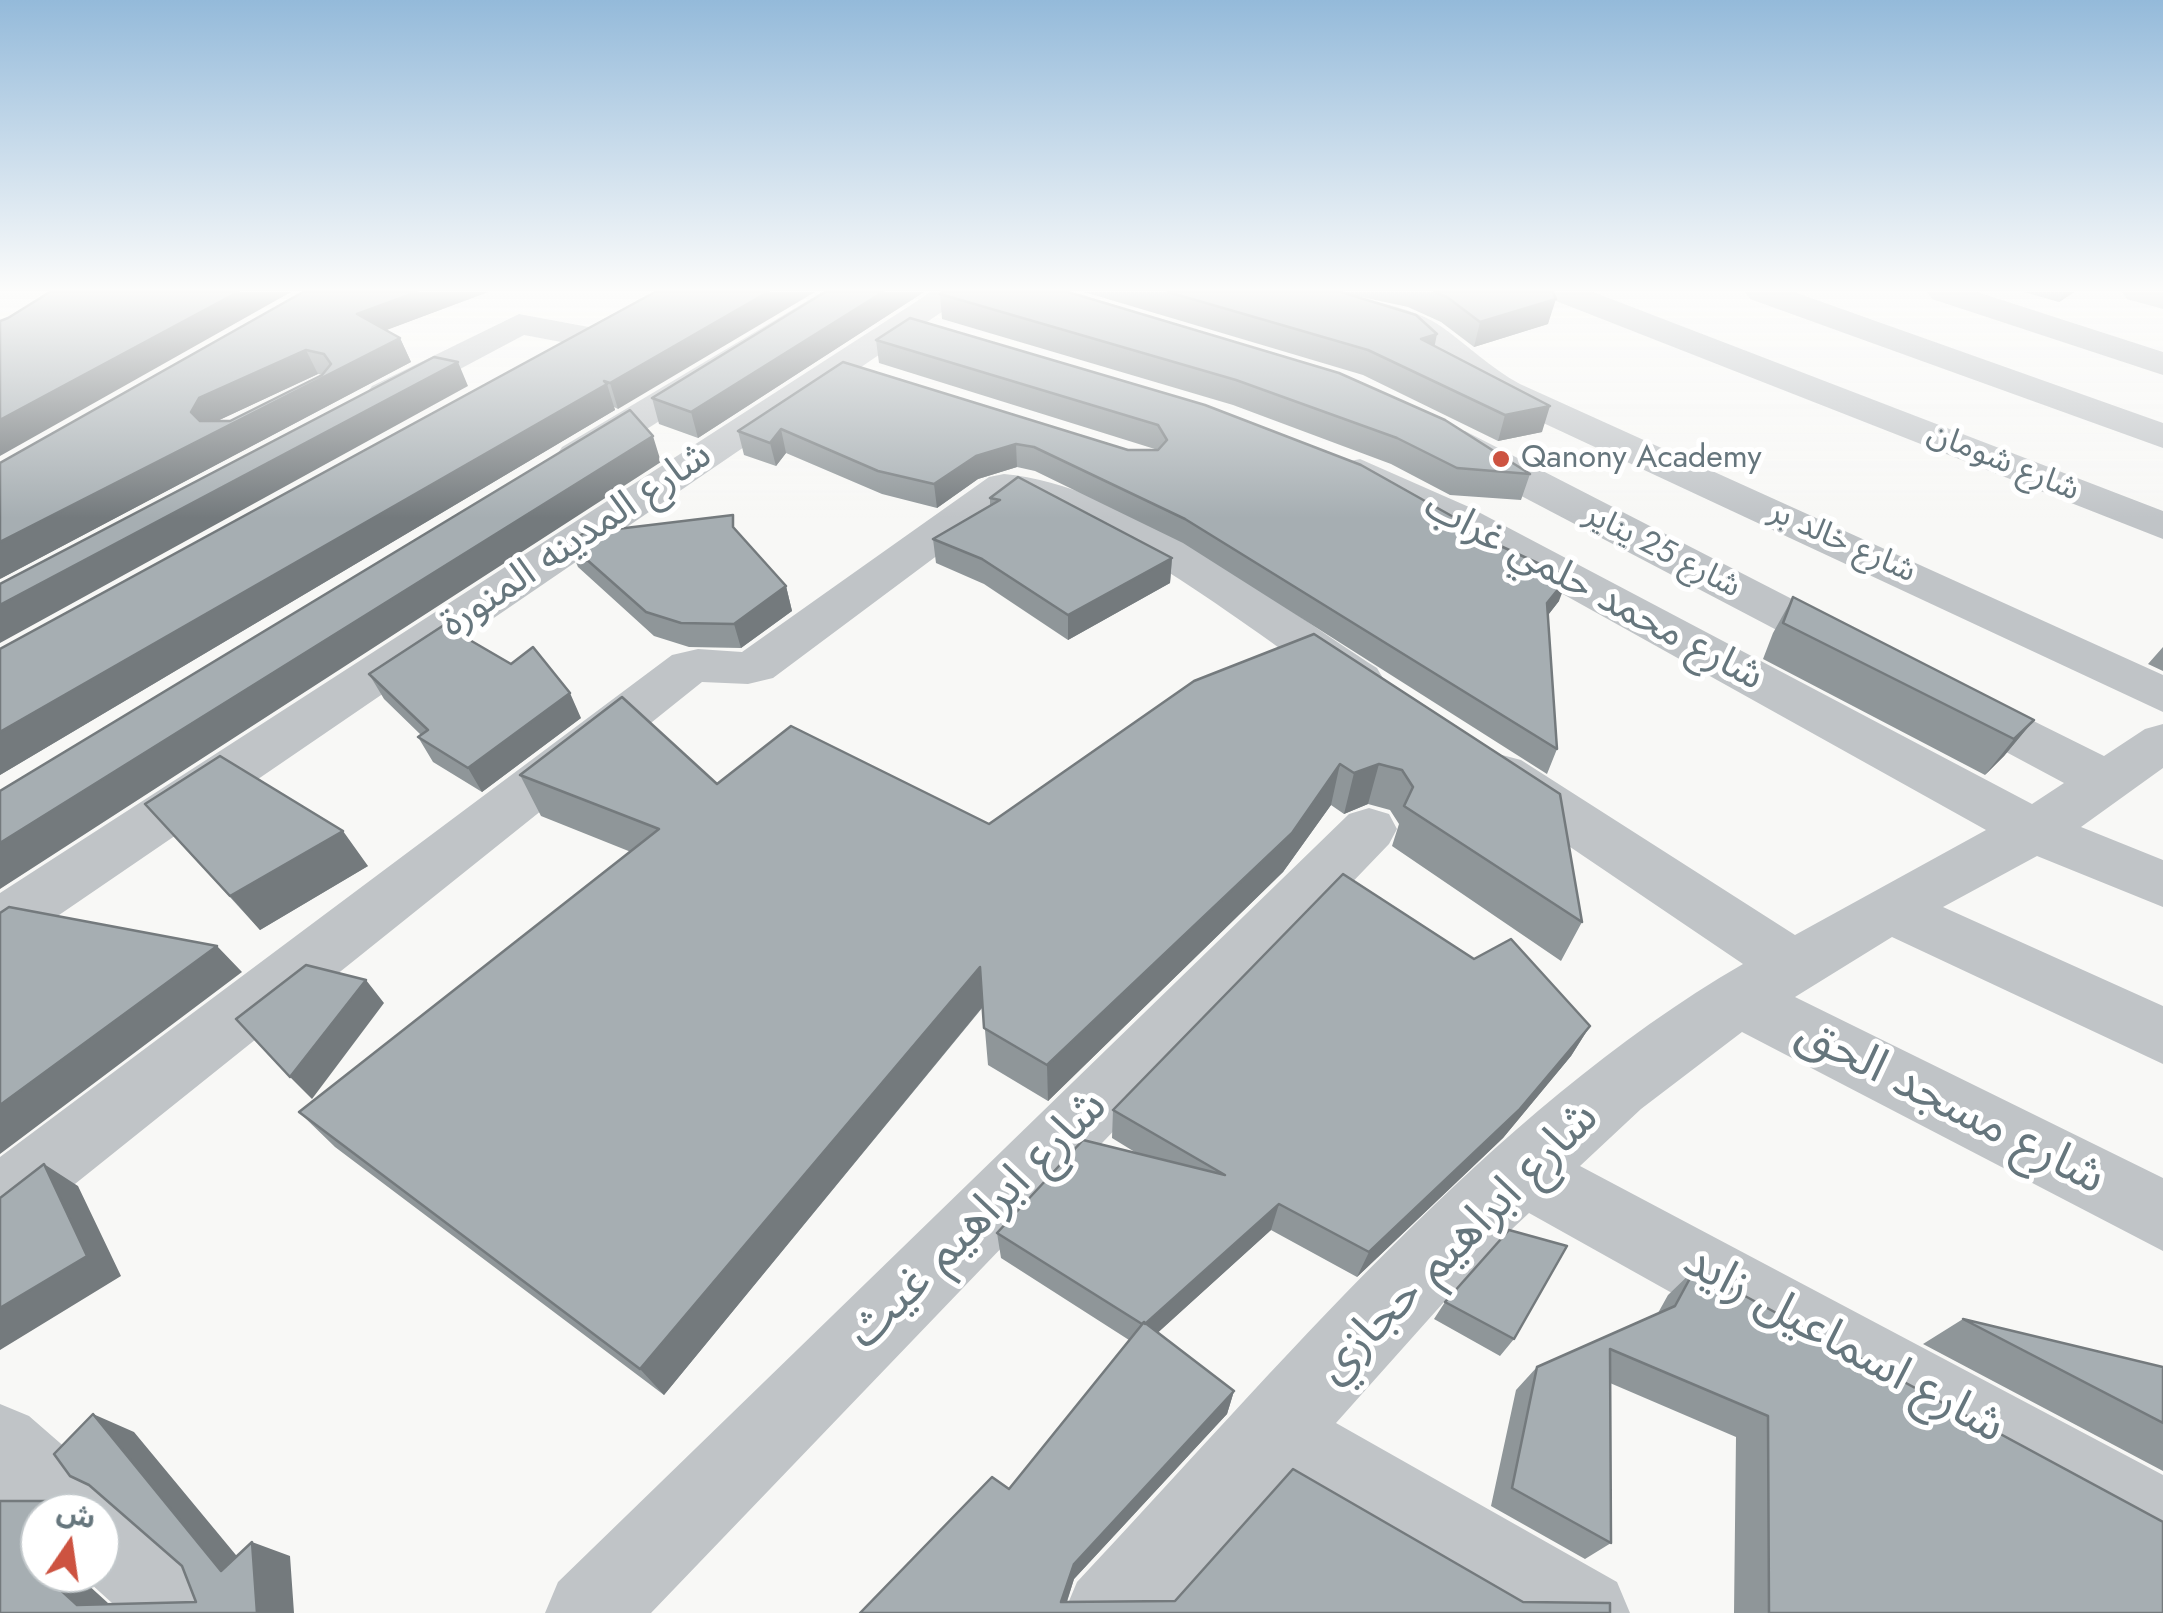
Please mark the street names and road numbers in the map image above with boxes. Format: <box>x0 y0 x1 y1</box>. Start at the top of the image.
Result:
street label: شارع شومان <box>1922 415 2084 511</box>
street label: شارع المدينه المنورة <box>432 433 722 649</box>
street label: شارع محمد حلمي غراب <box>1415 483 1771 703</box>
street label: شارع خالد بر <box>1763 494 1921 592</box>
street label: شارع 25 يناير <box>1578 496 1746 608</box>
street label: شارع مسجد الحق <box>1786 1005 2114 1209</box>
street label: شارع ابراهيم غيث <box>837 1079 1121 1363</box>
street label: شارع ابراهيم حجازي <box>1306 1091 1612 1397</box>
street label: شارع اسماعيل زايد <box>1673 1234 2013 1458</box>

